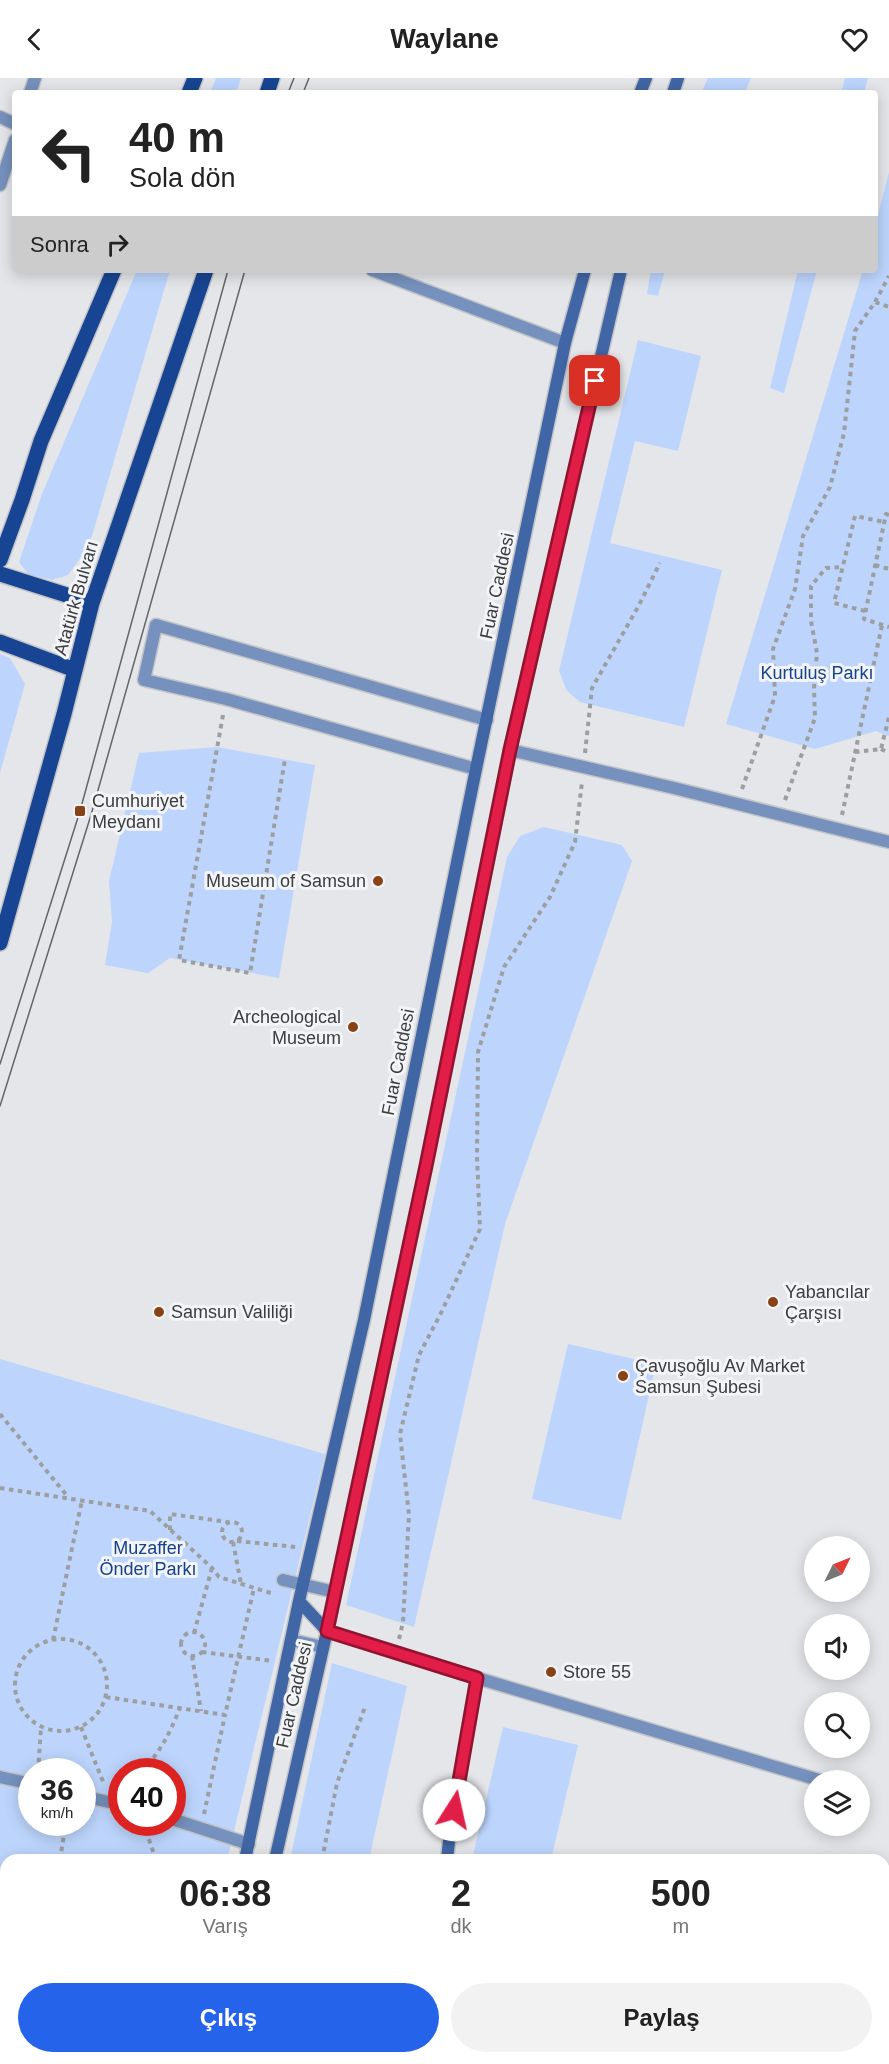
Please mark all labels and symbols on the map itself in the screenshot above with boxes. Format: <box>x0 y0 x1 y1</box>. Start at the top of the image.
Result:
pin <box>569 355 620 406</box>
street label: Fuar Caddesi <box>476 531 518 641</box>
street label: Atatürk Bulvarı <box>50 539 102 657</box>
park label: Kurtuluş Parkı <box>760 663 874 683</box>
place label: Cumhuriyet Meydanı <box>92 791 184 832</box>
marker: Cumhuriyet Meydanı <box>73 804 87 818</box>
place label: Museum of Samsun <box>206 871 366 891</box>
marker: Museum of Samsun <box>371 874 385 888</box>
place label: Archeological Museum <box>233 1007 341 1048</box>
street label: Fuar Caddesi <box>378 1007 418 1117</box>
marker: Archeological Museum <box>346 1020 360 1034</box>
place label: Yabancılar Çarşısı <box>785 1282 870 1323</box>
marker: Yabancılar Çarşısı <box>766 1295 780 1309</box>
place label: Samsun Valiliği <box>171 1302 293 1322</box>
marker: Samsun Valiliği <box>152 1305 166 1319</box>
place label: Çavuşoğlu Av Market Samsun Şubesi <box>635 1356 805 1397</box>
marker: Çavuşoğlu Av Market Samsun Şubesi <box>616 1369 630 1383</box>
north arrow <box>804 1536 870 1602</box>
park label: Muzaffer Önder Parkı <box>99 1538 197 1579</box>
street label: Fuar Caddesi <box>272 1640 316 1750</box>
place label: Store 55 <box>563 1662 631 1682</box>
marker: Store 55 <box>544 1665 558 1679</box>
speed limit sign: 40 <box>108 1758 186 1836</box>
position arrow <box>422 1778 486 1842</box>

